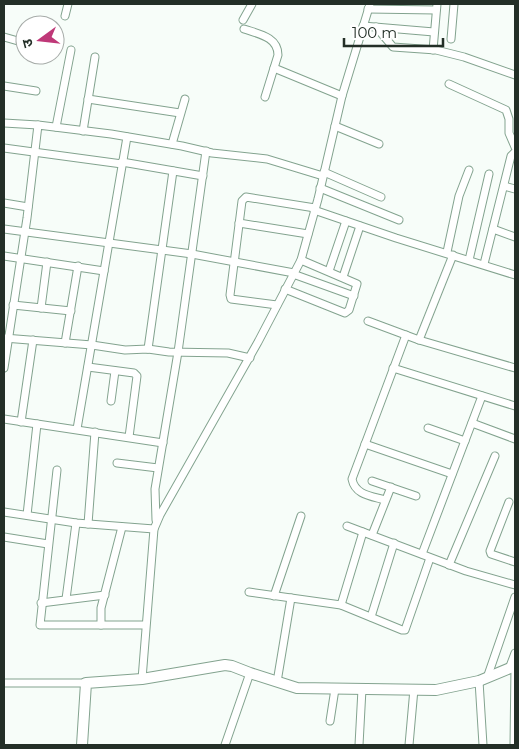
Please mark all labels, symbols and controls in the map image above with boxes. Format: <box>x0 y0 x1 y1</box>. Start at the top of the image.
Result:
north arrow <box>15 15 65 65</box>
scale bar <box>344 15 443 47</box>
text: 100 m <box>352 23 397 42</box>
text: उ <box>17 36 37 50</box>

